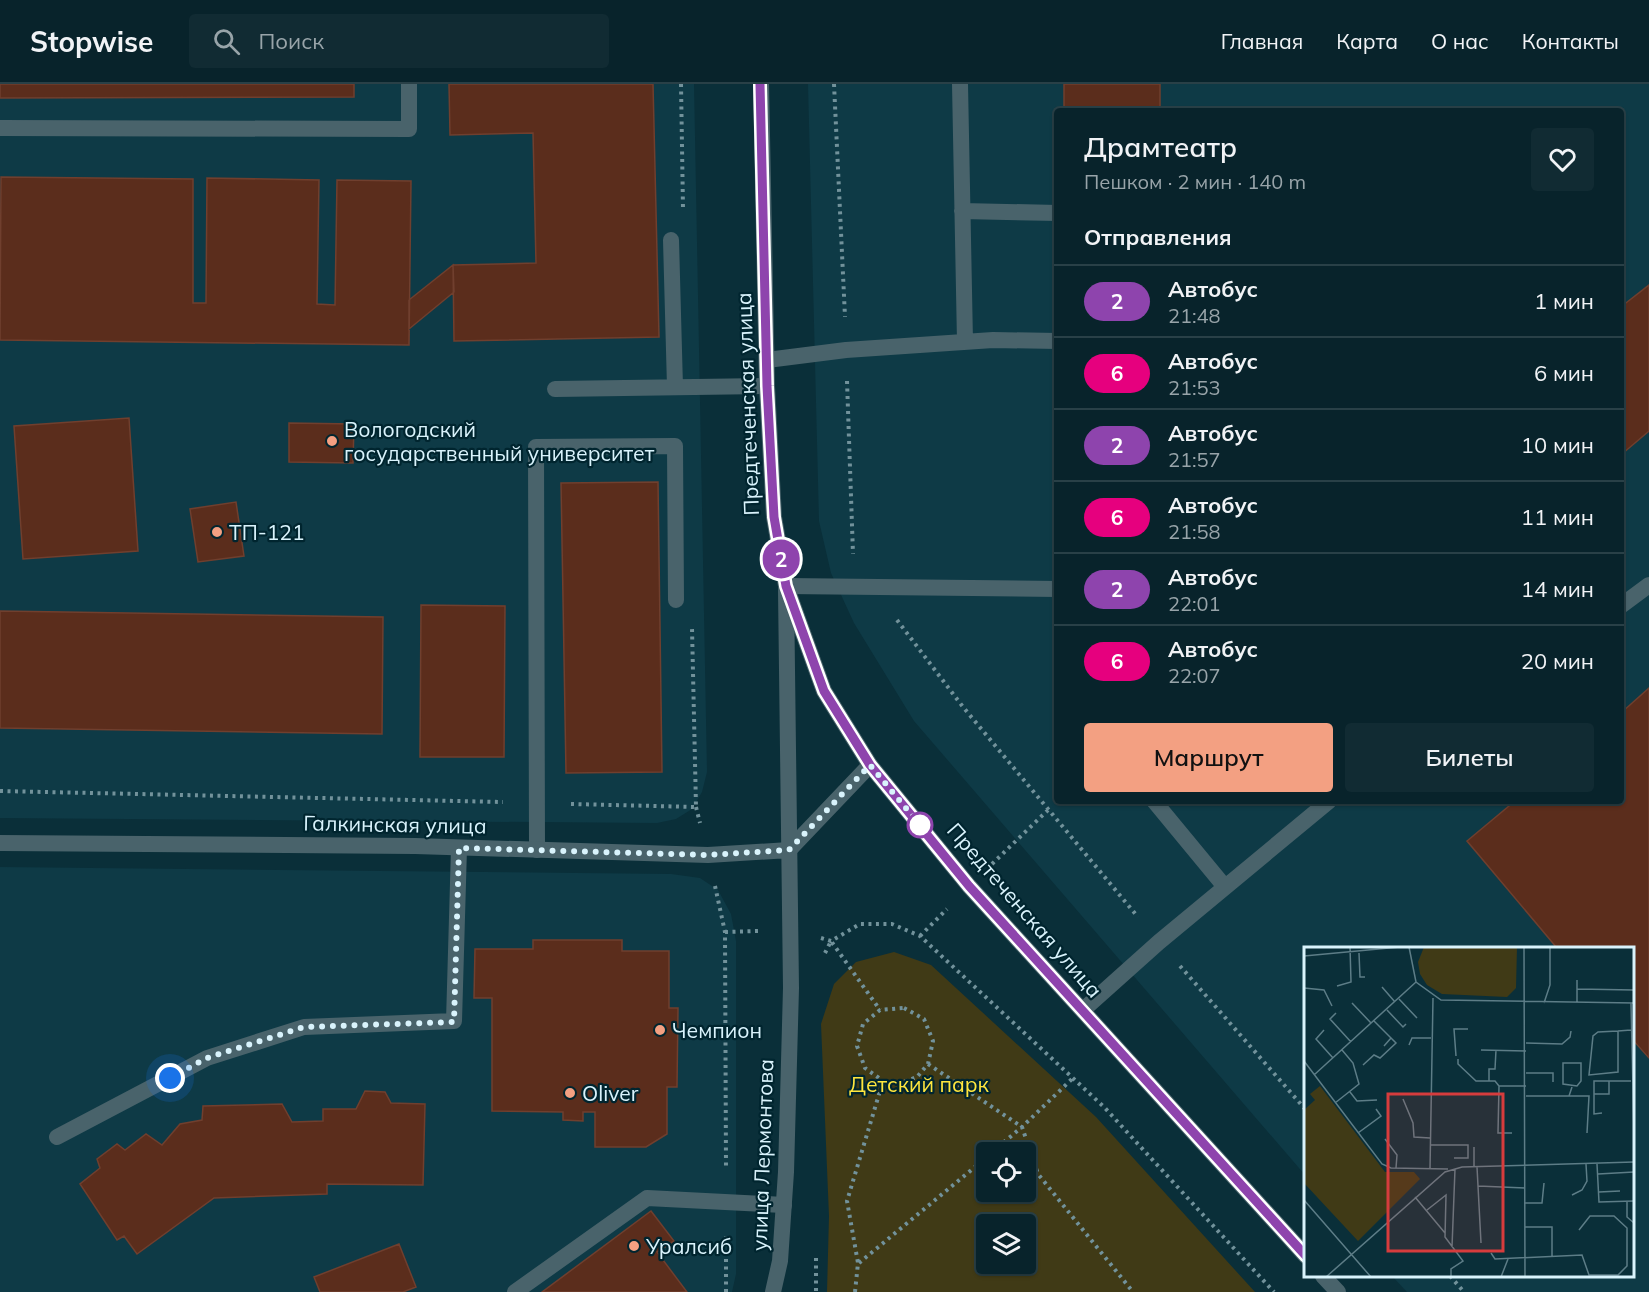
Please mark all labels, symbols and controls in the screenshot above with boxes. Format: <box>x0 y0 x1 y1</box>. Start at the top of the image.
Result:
search box <box>189 14 609 68</box>
text: Stopwise <box>30 24 153 59</box>
icon: search <box>210 25 243 58</box>
text: Поиск <box>258 27 324 55</box>
text: Главная <box>1221 28 1303 54</box>
text: Карта <box>1336 28 1398 54</box>
text: О нас <box>1431 28 1489 54</box>
text: Контакты <box>1522 28 1619 54</box>
button: heart <box>1531 128 1594 191</box>
text: Драмтеатр <box>1084 129 1237 164</box>
text: Пешком · 2 мин · 140 m <box>1084 169 1306 194</box>
text: Отправления <box>1084 223 1232 251</box>
text: Автобус <box>1168 275 1258 303</box>
text: 1 мин <box>1534 287 1594 315</box>
text: 2 <box>1111 288 1123 314</box>
street label: Предтеченская улица <box>730 292 764 516</box>
text: 21:48 <box>1168 303 1221 328</box>
text: Автобус <box>1168 347 1258 375</box>
text: 6 мин <box>1534 359 1594 387</box>
text: 6 <box>1111 360 1123 386</box>
text: 21:53 <box>1168 375 1221 400</box>
place label: Вологодский государственный университет <box>344 416 655 466</box>
text: Автобус <box>1168 419 1258 447</box>
text: 10 мин <box>1521 431 1594 459</box>
text: 2 <box>1111 432 1123 458</box>
marker: Вологодский государственный университет <box>325 434 339 448</box>
text: 21:57 <box>1168 447 1221 472</box>
text: Автобус <box>1168 491 1258 519</box>
text: 11 мин <box>1521 503 1594 531</box>
text: 6 <box>1111 504 1123 530</box>
place label: ТП-121 <box>229 519 305 545</box>
text: 21:58 <box>1168 519 1221 544</box>
marker: ТП-121 <box>210 525 224 539</box>
line badge: 2 <box>762 540 800 578</box>
text: 2 <box>775 546 787 572</box>
text: Автобус <box>1168 563 1258 591</box>
text: 14 мин <box>1521 575 1594 603</box>
text: 2 <box>1111 576 1123 602</box>
text: 22:01 <box>1168 591 1221 616</box>
text: Автобус <box>1168 635 1258 663</box>
text: 20 мин <box>1521 647 1594 675</box>
text: 6 <box>1111 648 1123 674</box>
text: 22:07 <box>1168 663 1221 688</box>
button: Маршрут <box>1084 723 1333 792</box>
button: Билеты <box>1345 723 1594 792</box>
street label: Галкинская улица <box>303 809 487 839</box>
unlabelled marker <box>907 812 933 838</box>
street label: Предтеченская улица <box>942 817 1108 1003</box>
inset map <box>1304 947 1634 1277</box>
place label: Чемпион <box>672 1017 762 1043</box>
marker: Чемпион <box>653 1023 667 1037</box>
street label: улица Лермонтова <box>746 1058 778 1252</box>
your location <box>155 1063 185 1093</box>
park label: Детский парк <box>849 1071 990 1097</box>
place label: Oliver <box>582 1080 639 1106</box>
marker: Oliver <box>563 1086 577 1100</box>
map controls <box>976 1142 1036 1274</box>
button: locate <box>976 1142 1036 1202</box>
button: layers <box>976 1214 1036 1274</box>
place label: Уралсиб <box>645 1233 732 1259</box>
marker: Уралсиб <box>627 1239 641 1253</box>

